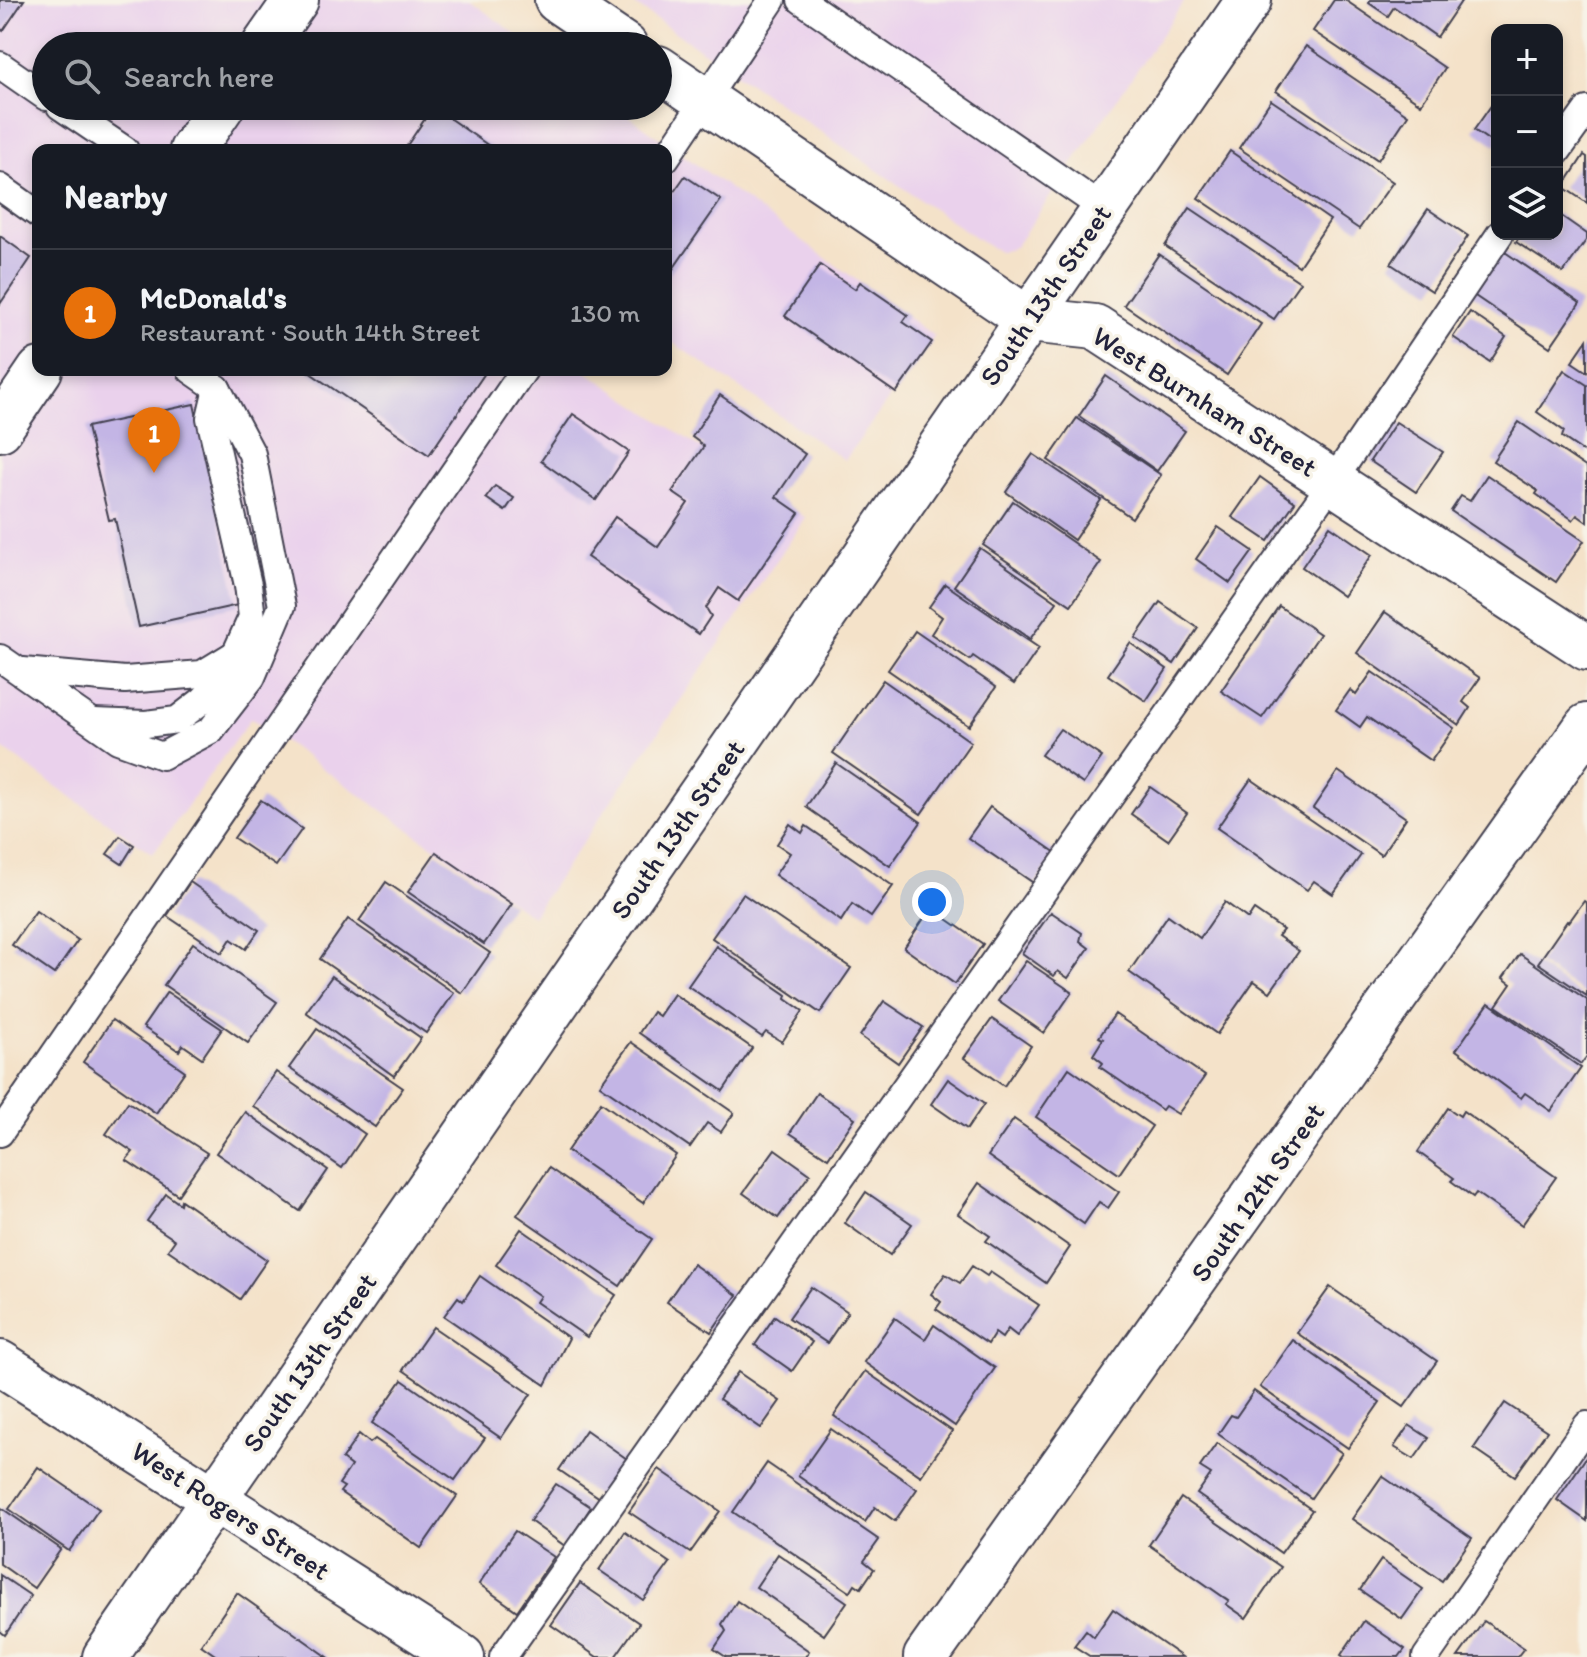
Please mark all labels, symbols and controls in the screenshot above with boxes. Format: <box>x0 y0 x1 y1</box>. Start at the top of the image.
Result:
map controls <box>1491 24 1563 240</box>
button: + <box>1491 24 1563 96</box>
search box <box>32 32 672 120</box>
icon: search <box>60 54 104 98</box>
text: Search here <box>124 58 274 95</box>
button: − <box>1491 96 1563 168</box>
button: layers <box>1491 168 1563 240</box>
text: Nearby <box>64 176 167 217</box>
street label: South 13th Street <box>972 198 1118 392</box>
text: McDonald's <box>140 279 287 316</box>
text: 1 <box>84 297 96 329</box>
text: 130 m <box>570 297 640 329</box>
text: Restaurant · South 14th Street <box>140 316 480 348</box>
street label: West Burnham Street <box>1087 318 1323 484</box>
pin: 1 <box>128 407 180 473</box>
street label: South 13th Street <box>603 733 751 925</box>
your location <box>912 882 952 922</box>
street label: South 12th Street <box>1183 1096 1331 1288</box>
street label: South 13th Street <box>235 1266 383 1458</box>
street label: West Rogers Street <box>126 1433 336 1587</box>

